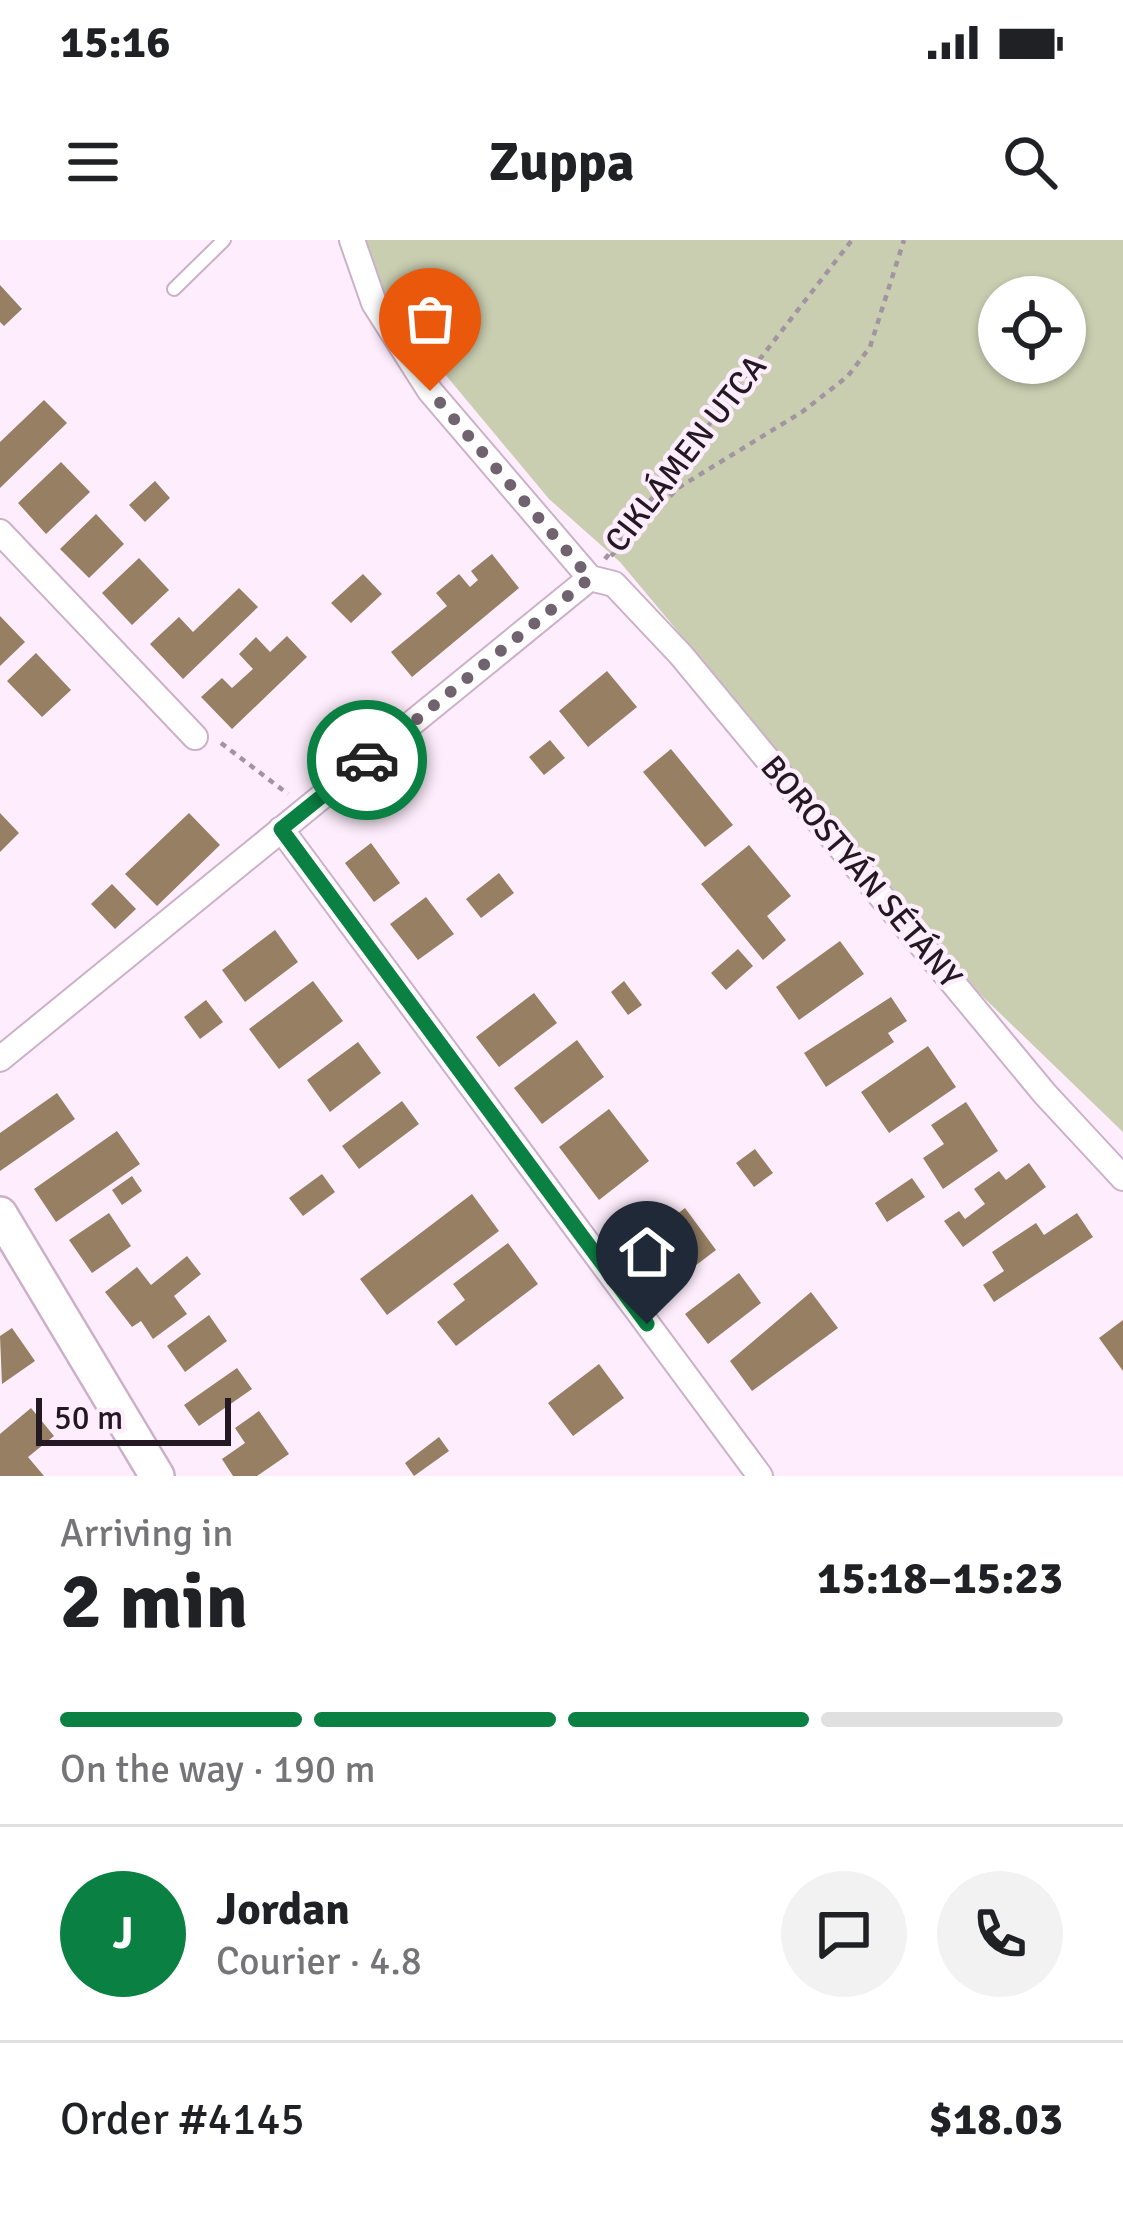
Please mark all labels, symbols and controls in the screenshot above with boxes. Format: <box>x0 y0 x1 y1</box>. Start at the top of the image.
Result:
text: 15:16 <box>60 15 170 70</box>
icon: menu <box>60 129 126 195</box>
text: Zuppa <box>489 129 634 196</box>
icon: search <box>997 129 1063 195</box>
pin <box>379 268 481 391</box>
map controls <box>978 276 1086 384</box>
button: locate <box>978 276 1086 384</box>
icon: bag <box>397 286 463 352</box>
street label: CIKLÁMEN UTCA <box>596 347 776 561</box>
courier <box>307 700 427 820</box>
icon: car <box>334 727 400 793</box>
street label: BOROSTYÁN SÉTÁNY <box>752 747 971 997</box>
pin <box>596 1201 698 1324</box>
icon: home <box>614 1219 680 1285</box>
scale bar <box>36 1392 231 1445</box>
text: 50 m <box>54 1398 123 1439</box>
text: Arriving in <box>60 1509 234 1557</box>
text: 15:18–15:23 <box>817 1551 1063 1606</box>
text: 2 min <box>60 1554 248 1650</box>
text: On the way · 190 m <box>60 1745 376 1793</box>
button: chat <box>781 1871 907 1997</box>
button: phone <box>937 1871 1063 1997</box>
text: Jordan <box>216 1882 350 1937</box>
text: J <box>112 1906 134 1961</box>
text: Courier · 4.8 <box>216 1937 422 1985</box>
text: Order #4145 <box>60 2092 305 2147</box>
text: $18.03 <box>929 2092 1063 2147</box>

